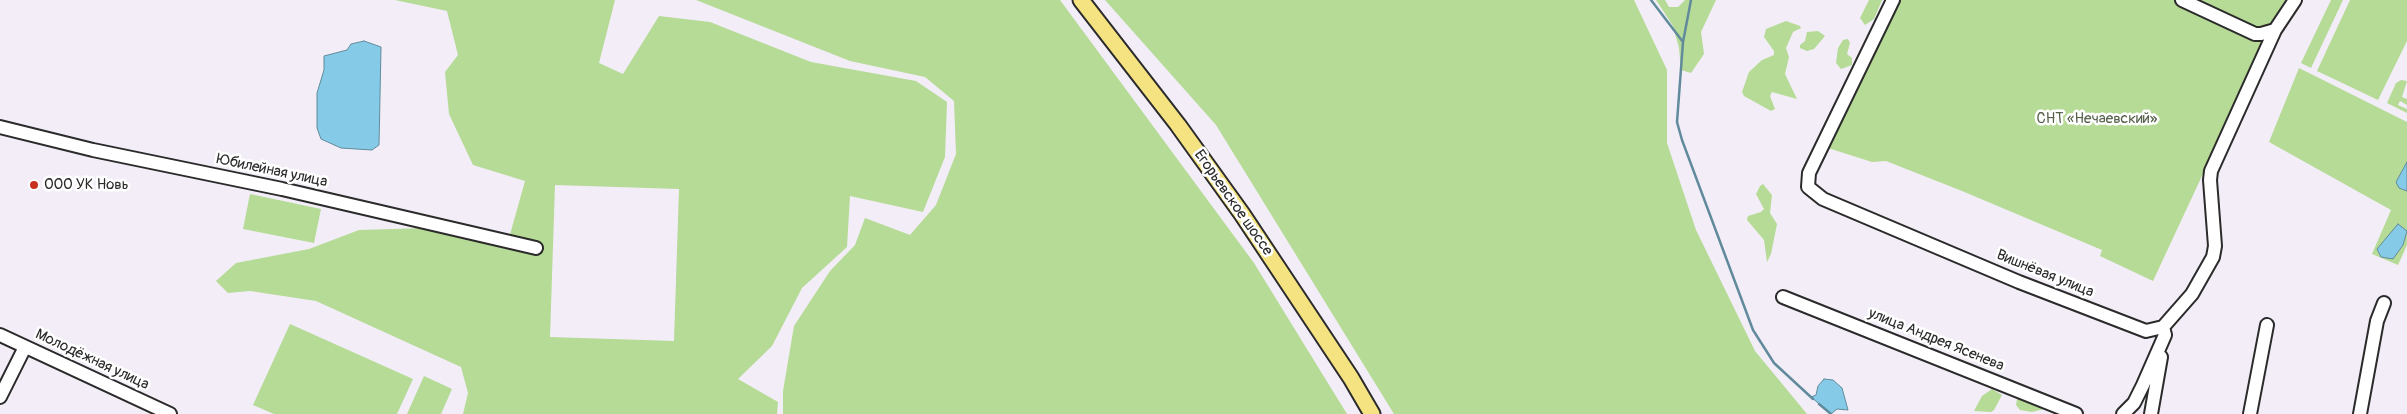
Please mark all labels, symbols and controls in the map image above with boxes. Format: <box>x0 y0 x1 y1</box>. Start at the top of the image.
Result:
park label: СНТ «Нечаевский» <box>2037 110 2157 128</box>
street label: Егорьевское шоссе <box>1190 147 1276 259</box>
street label: Юбилейная улица <box>215 150 329 192</box>
place label: ООО УК Новь <box>44 176 129 194</box>
marker: ООО УК Новь <box>28 179 40 191</box>
street label: Вишнёвая улица <box>1994 246 2096 302</box>
street label: улица Андрея Ясенева <box>1866 305 2006 375</box>
street label: Молодёжная улица <box>32 326 152 394</box>

